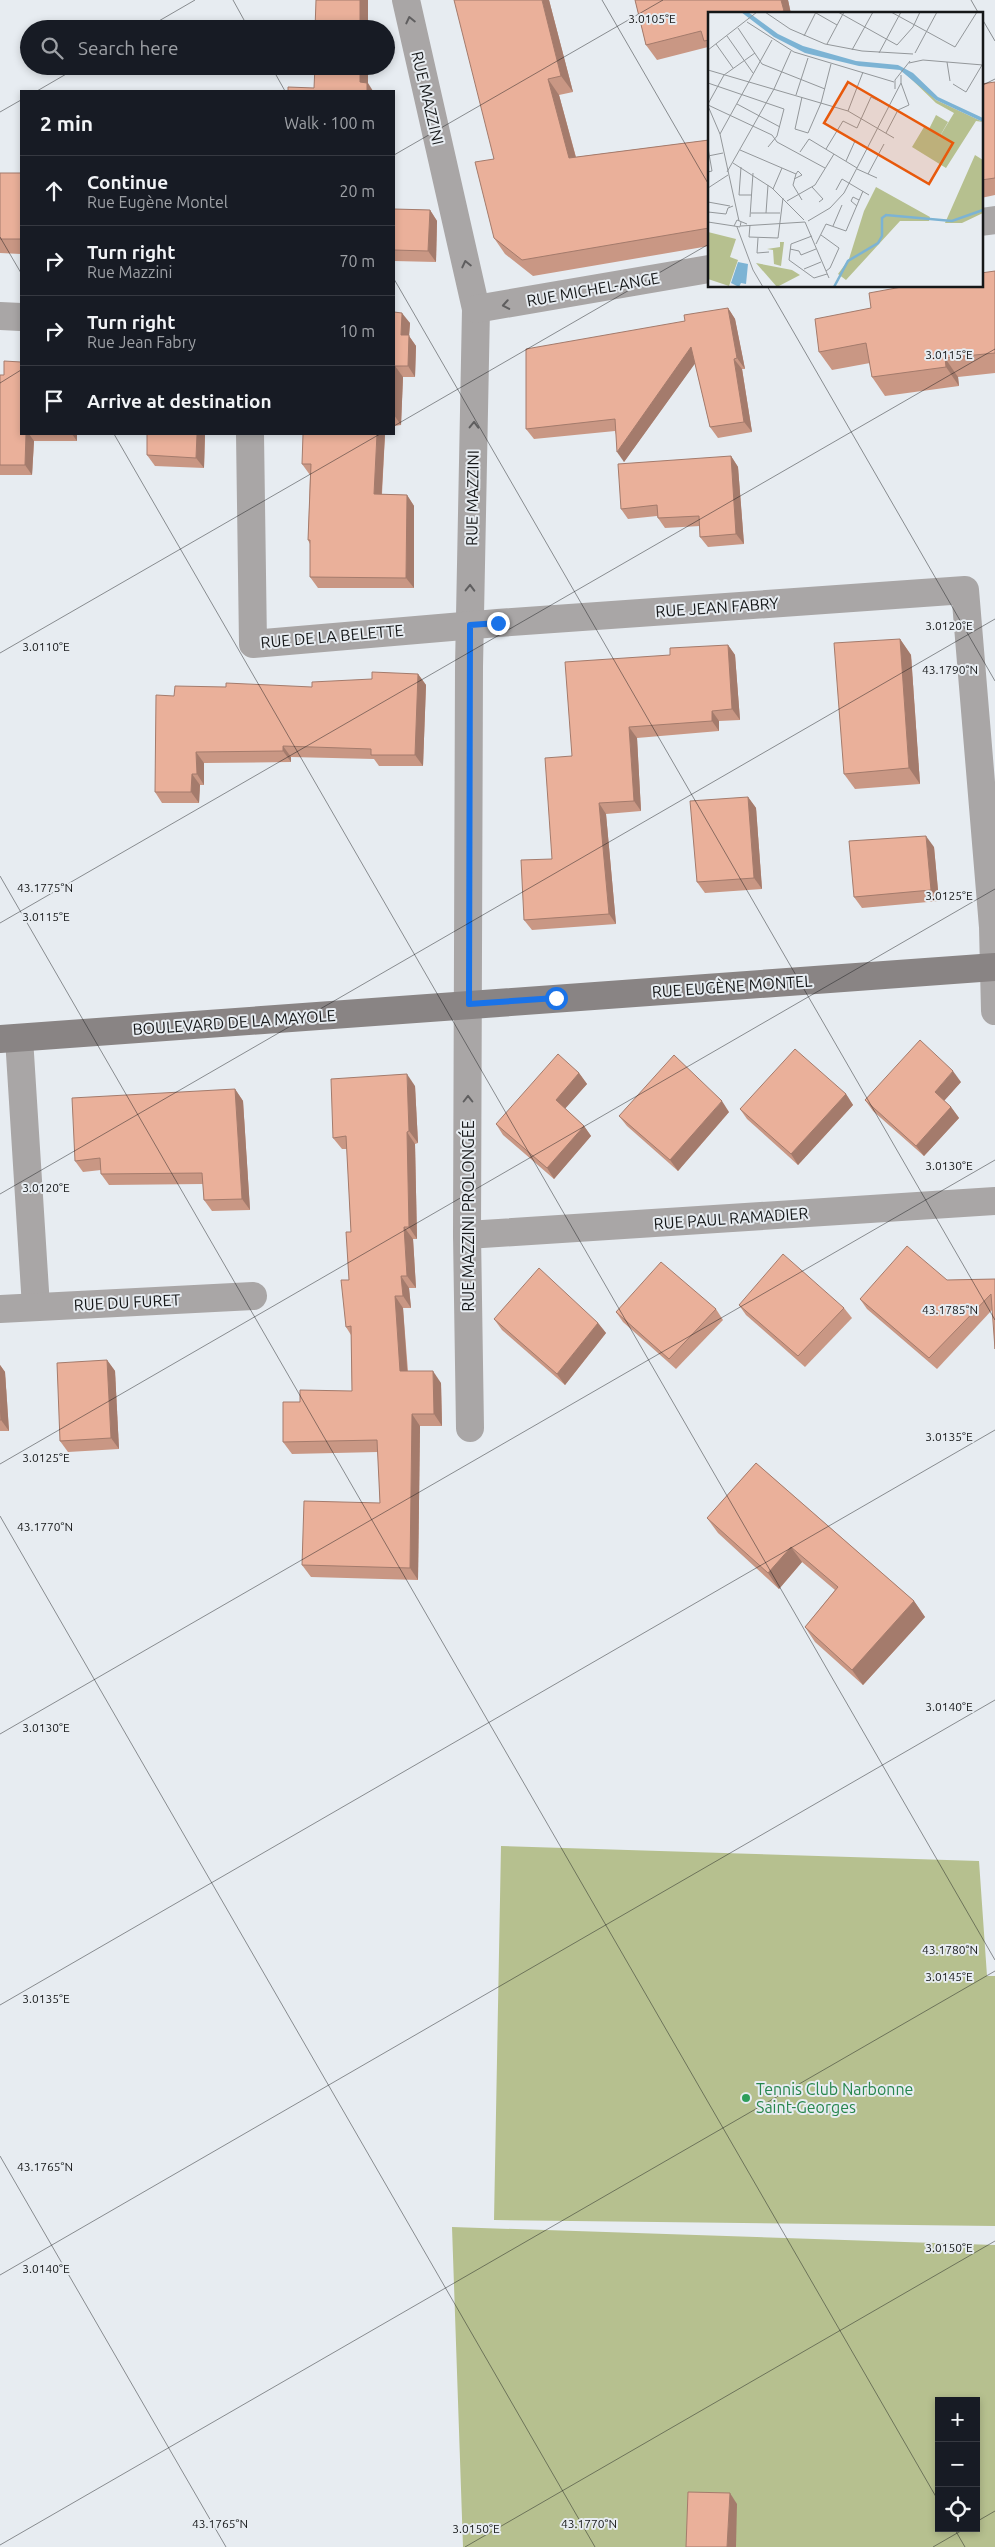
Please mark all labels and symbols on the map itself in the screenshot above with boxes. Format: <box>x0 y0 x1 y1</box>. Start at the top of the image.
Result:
text: 3.0105°E <box>628 12 676 25</box>
inset map <box>708 12 982 288</box>
one-way arrow <box>405 16 416 25</box>
street label: RUE MAZZINI <box>408 49 448 147</box>
one-way arrow <box>461 260 472 268</box>
street label: RUE MICHEL-ANGE <box>525 268 661 310</box>
one-way arrow <box>501 299 510 309</box>
text: 3.0115°E <box>925 348 973 361</box>
one-way arrow <box>469 421 479 429</box>
street label: RUE MAZZINI <box>462 450 482 546</box>
one-way arrow <box>465 584 476 592</box>
street label: RUE JEAN FABRY <box>655 594 780 620</box>
route end <box>487 612 510 635</box>
text: 3.0120°E <box>925 619 973 632</box>
street label: RUE DE LA BELETTE <box>260 621 404 651</box>
text: 3.0110°E <box>22 640 70 653</box>
text: 43.1790°N <box>922 663 978 676</box>
text: 43.1775°N <box>17 881 73 894</box>
text: 3.0125°E <box>925 889 973 902</box>
text: 3.0115°E <box>22 910 70 923</box>
street label: RUE EUGÈNE MONTEL <box>651 969 813 1001</box>
route start <box>545 987 568 1010</box>
street label: BOULEVARD DE LA MAYOLE <box>132 1006 336 1038</box>
one-way arrow <box>463 1095 473 1102</box>
street label: RUE MAZZINI PROLONGÉE <box>457 1120 477 1312</box>
text: 3.0130°E <box>925 1159 973 1172</box>
text: 3.0120°E <box>22 1181 70 1194</box>
street label: RUE PAUL RAMADIER <box>653 1204 809 1232</box>
street label: RUE DU FURET <box>73 1290 181 1314</box>
text: 43.1785°N <box>922 1303 978 1316</box>
text: 3.0135°E <box>925 1430 973 1443</box>
text: 3.0125°E <box>22 1451 70 1464</box>
text: 43.1770°N <box>17 1520 73 1533</box>
text: 3.0140°E <box>925 1700 973 1713</box>
text: 3.0130°E <box>22 1721 70 1734</box>
text: 43.1780°N <box>922 1943 978 1956</box>
text: 3.0145°E <box>925 1970 973 1983</box>
text: 3.0135°E <box>22 1992 70 2005</box>
place label: Tennis Club Narbonne Saint-Georges <box>756 2080 913 2116</box>
marker: Tennis Club Narbonne Saint-Georges <box>740 2092 752 2104</box>
text: 43.1765°N <box>17 2160 73 2173</box>
text: 3.0150°E <box>925 2241 973 2254</box>
text: 3.0140°E <box>22 2262 70 2275</box>
text: 43.1765°N <box>192 2517 248 2530</box>
text: 43.1770°N <box>561 2517 617 2530</box>
text: 3.0150°E <box>452 2522 500 2535</box>

